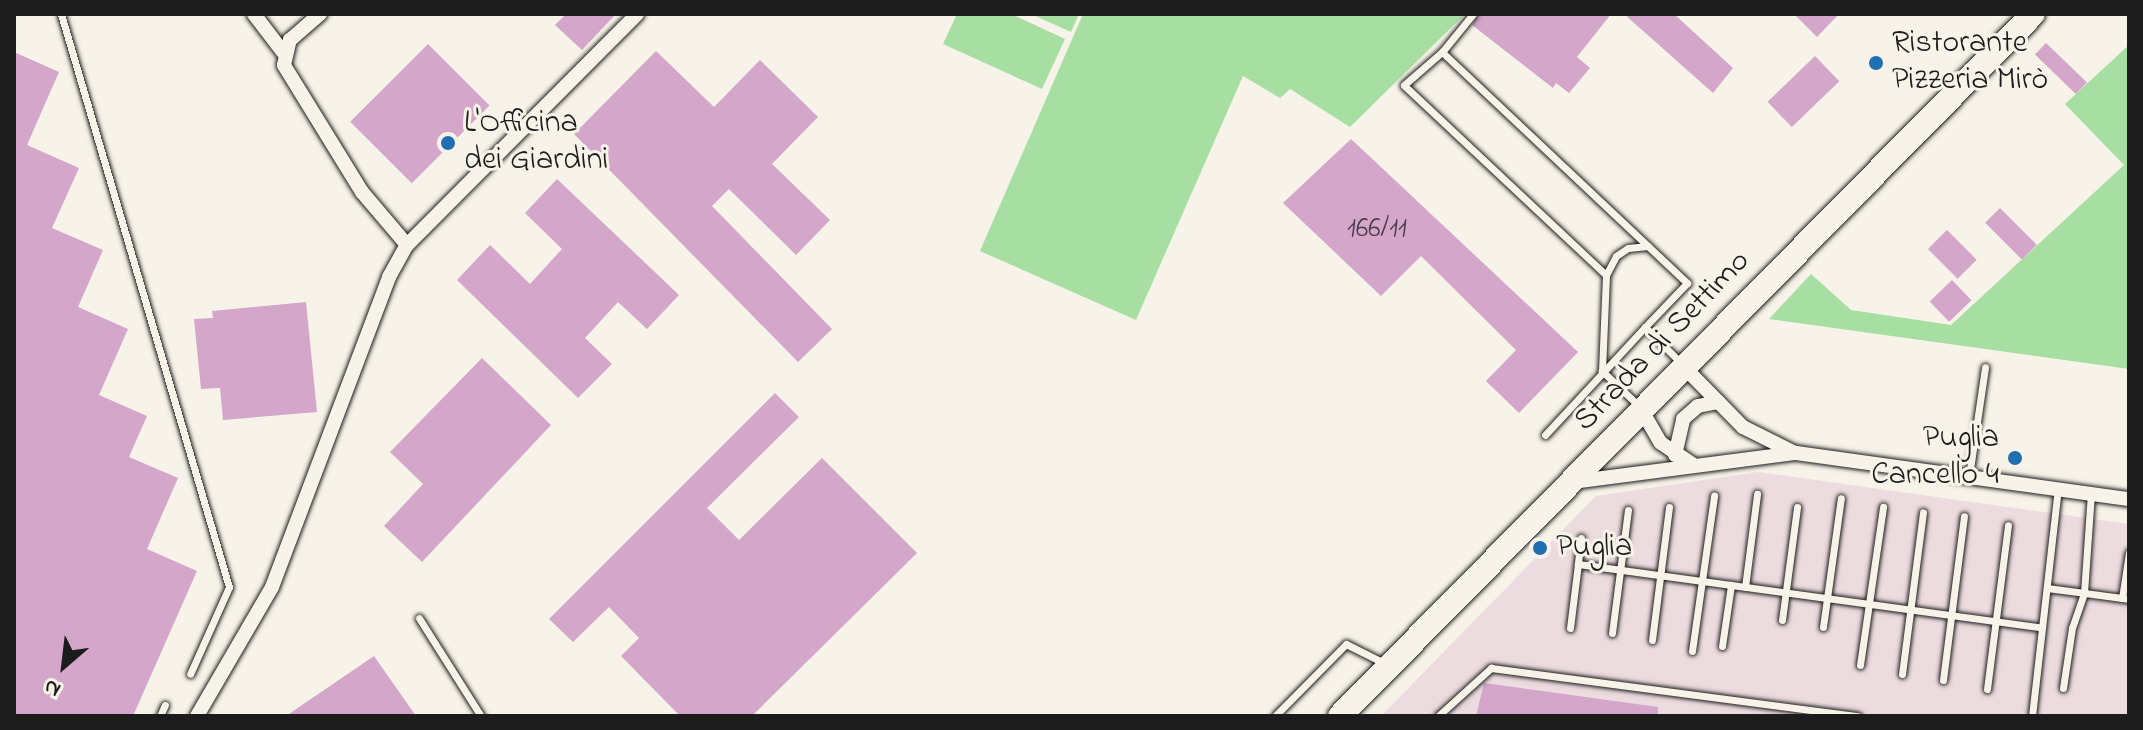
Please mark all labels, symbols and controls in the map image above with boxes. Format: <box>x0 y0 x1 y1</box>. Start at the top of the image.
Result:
place label: Ristorante Pizzeria Mirò <box>1892 26 2048 101</box>
marker: Ristorante Pizzeria Mirò <box>1867 54 1885 72</box>
place label: L'Officina dei Giardini <box>464 106 608 181</box>
marker: L'Officina dei Giardini <box>439 134 457 152</box>
house number: 166/11 <box>1347 213 1407 247</box>
street label: Strada di Settimo <box>1567 243 1759 441</box>
place label: Puglia Cancello 4 <box>1871 421 1999 496</box>
marker: Puglia Cancello 4 <box>2006 449 2024 467</box>
place label: Puglia <box>1556 529 1632 567</box>
marker: Puglia <box>1531 539 1549 557</box>
north arrow <box>24 626 104 706</box>
text: N <box>39 670 67 705</box>

